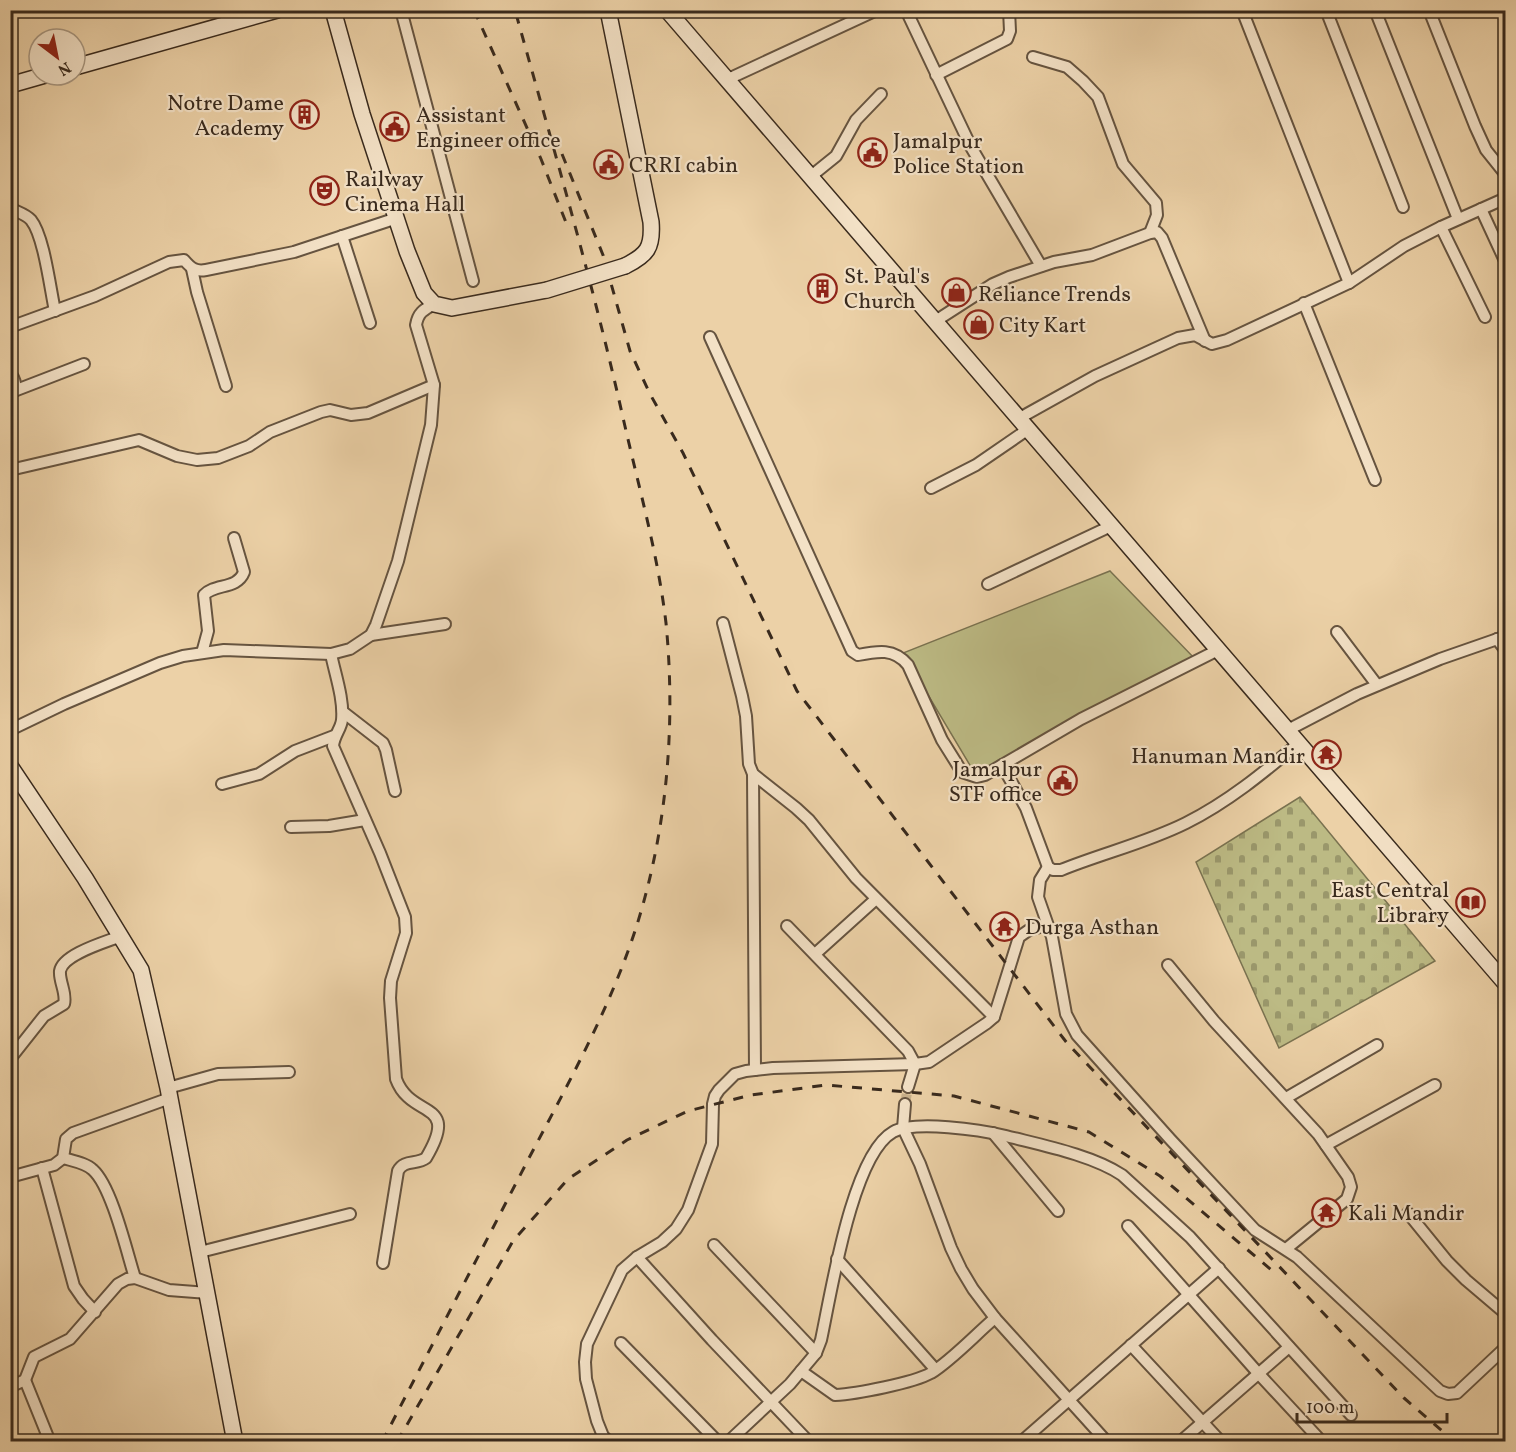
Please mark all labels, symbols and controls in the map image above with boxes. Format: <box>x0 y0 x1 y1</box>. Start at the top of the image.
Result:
north arrow <box>27 27 87 87</box>
text: N <box>53 56 75 81</box>
place label: Notre Dame Academy <box>167 89 284 145</box>
building icon: Notre Dame Academy <box>289 99 321 131</box>
place label: Assistant Engineer office <box>416 101 561 157</box>
public building icon: Assistant Engineer office <box>379 111 411 143</box>
place label: Jamalpur Police Station <box>893 127 1024 183</box>
public building icon: Jamalpur Police Station <box>856 137 888 169</box>
public building icon: CRRI cabin <box>592 148 624 180</box>
place label: CRRI cabin <box>629 151 738 182</box>
place label: Railway Cinema Hall <box>345 165 465 221</box>
theatre icon: Railway Cinema Hall <box>308 175 340 207</box>
place label: St. Paul's Church <box>844 262 930 318</box>
building icon: St. Paul's Church <box>807 272 839 304</box>
shop icon: Reliance Trends <box>941 277 973 309</box>
place label: Reliance Trends <box>978 280 1131 311</box>
shop icon: City Kart <box>962 308 994 340</box>
place label: City Kart <box>999 311 1086 342</box>
temple icon: Hanuman Mandir <box>1310 739 1342 771</box>
place label: Hanuman Mandir <box>1131 742 1305 773</box>
place label: Jamalpur STF office <box>949 755 1042 811</box>
public building icon: Jamalpur STF office <box>1047 765 1079 797</box>
place label: East Central Library <box>1331 876 1449 932</box>
library icon: East Central Library <box>1454 886 1486 918</box>
temple icon: Durga Asthan <box>988 910 1020 942</box>
place label: Durga Asthan <box>1025 913 1159 944</box>
temple icon: Kali Mandir <box>1311 1196 1343 1228</box>
place label: Kali Mandir <box>1348 1199 1464 1230</box>
scale bar <box>1297 1386 1447 1424</box>
text: 100 m <box>1306 1396 1355 1421</box>

